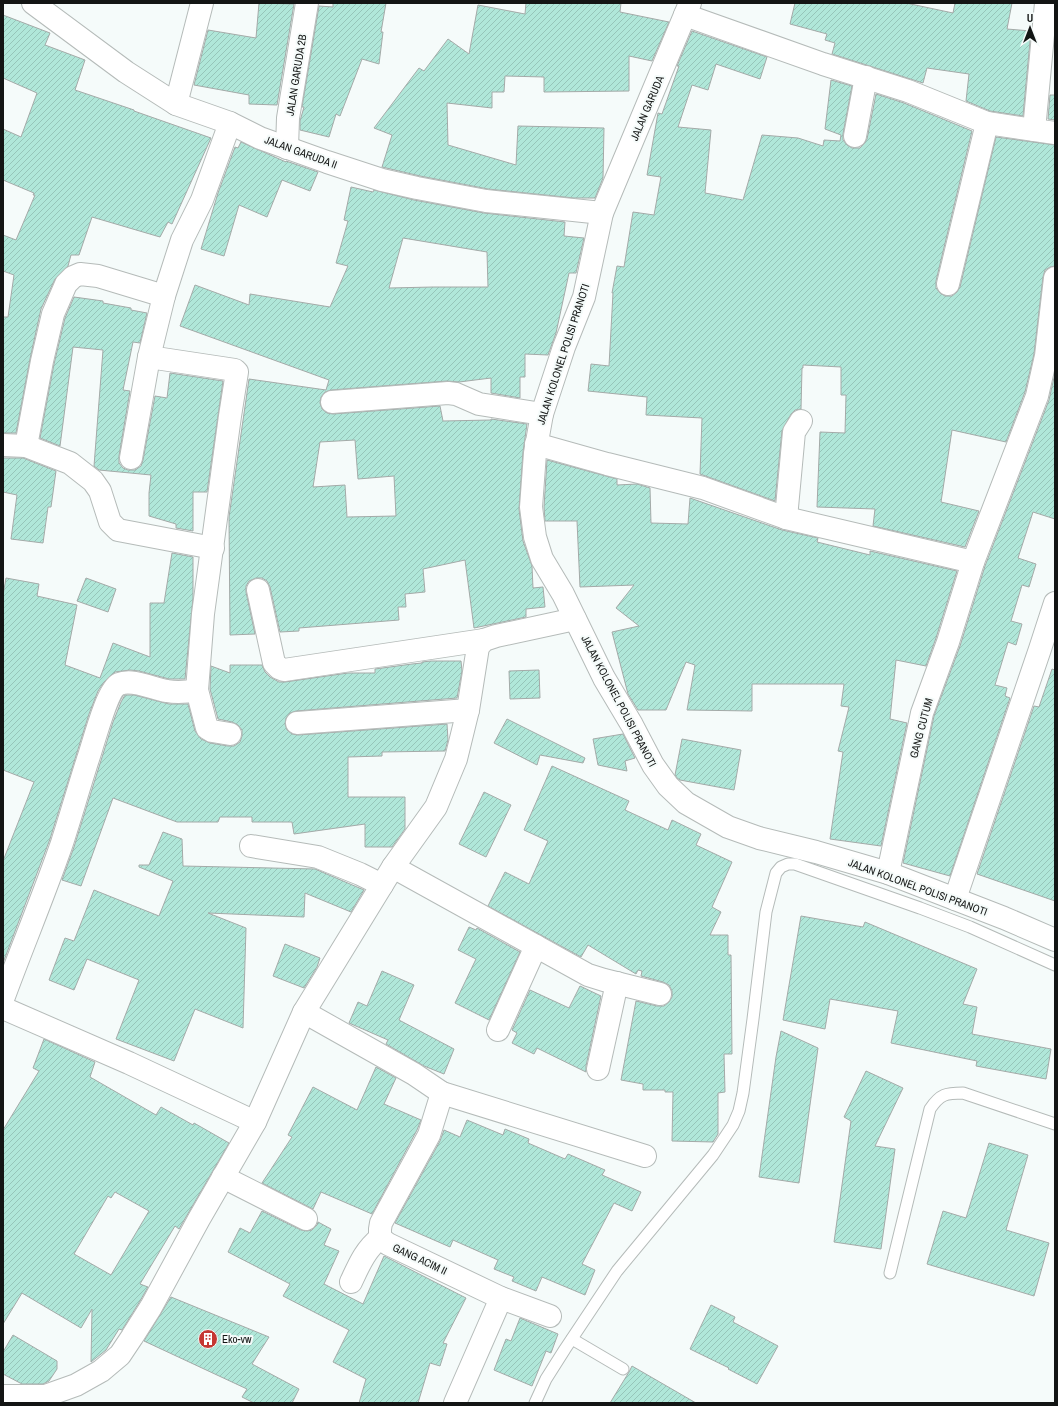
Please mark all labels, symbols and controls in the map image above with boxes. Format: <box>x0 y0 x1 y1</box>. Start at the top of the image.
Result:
north arrow <box>1010 8 1050 48</box>
text: U <box>1027 11 1033 25</box>
street label: JALAN GARUDA 2B <box>283 33 309 117</box>
street label: JALAN GARUDA <box>627 73 667 143</box>
street label: JALAN GARUDA II <box>263 132 339 172</box>
street label: JALAN KOLONEL POLISI PRANOTI <box>534 282 592 426</box>
street label: JALAN KOLONEL POLISI PRANOTI <box>578 633 660 769</box>
street label: GANG CUTUM <box>906 696 936 760</box>
street label: JALAN KOLONEL POLISI PRANOTI <box>847 855 989 919</box>
street label: GANG ACIM II <box>390 1240 450 1278</box>
building icon: Eko-vw <box>197 1328 219 1350</box>
place label: Eko-vw <box>222 1332 252 1346</box>

